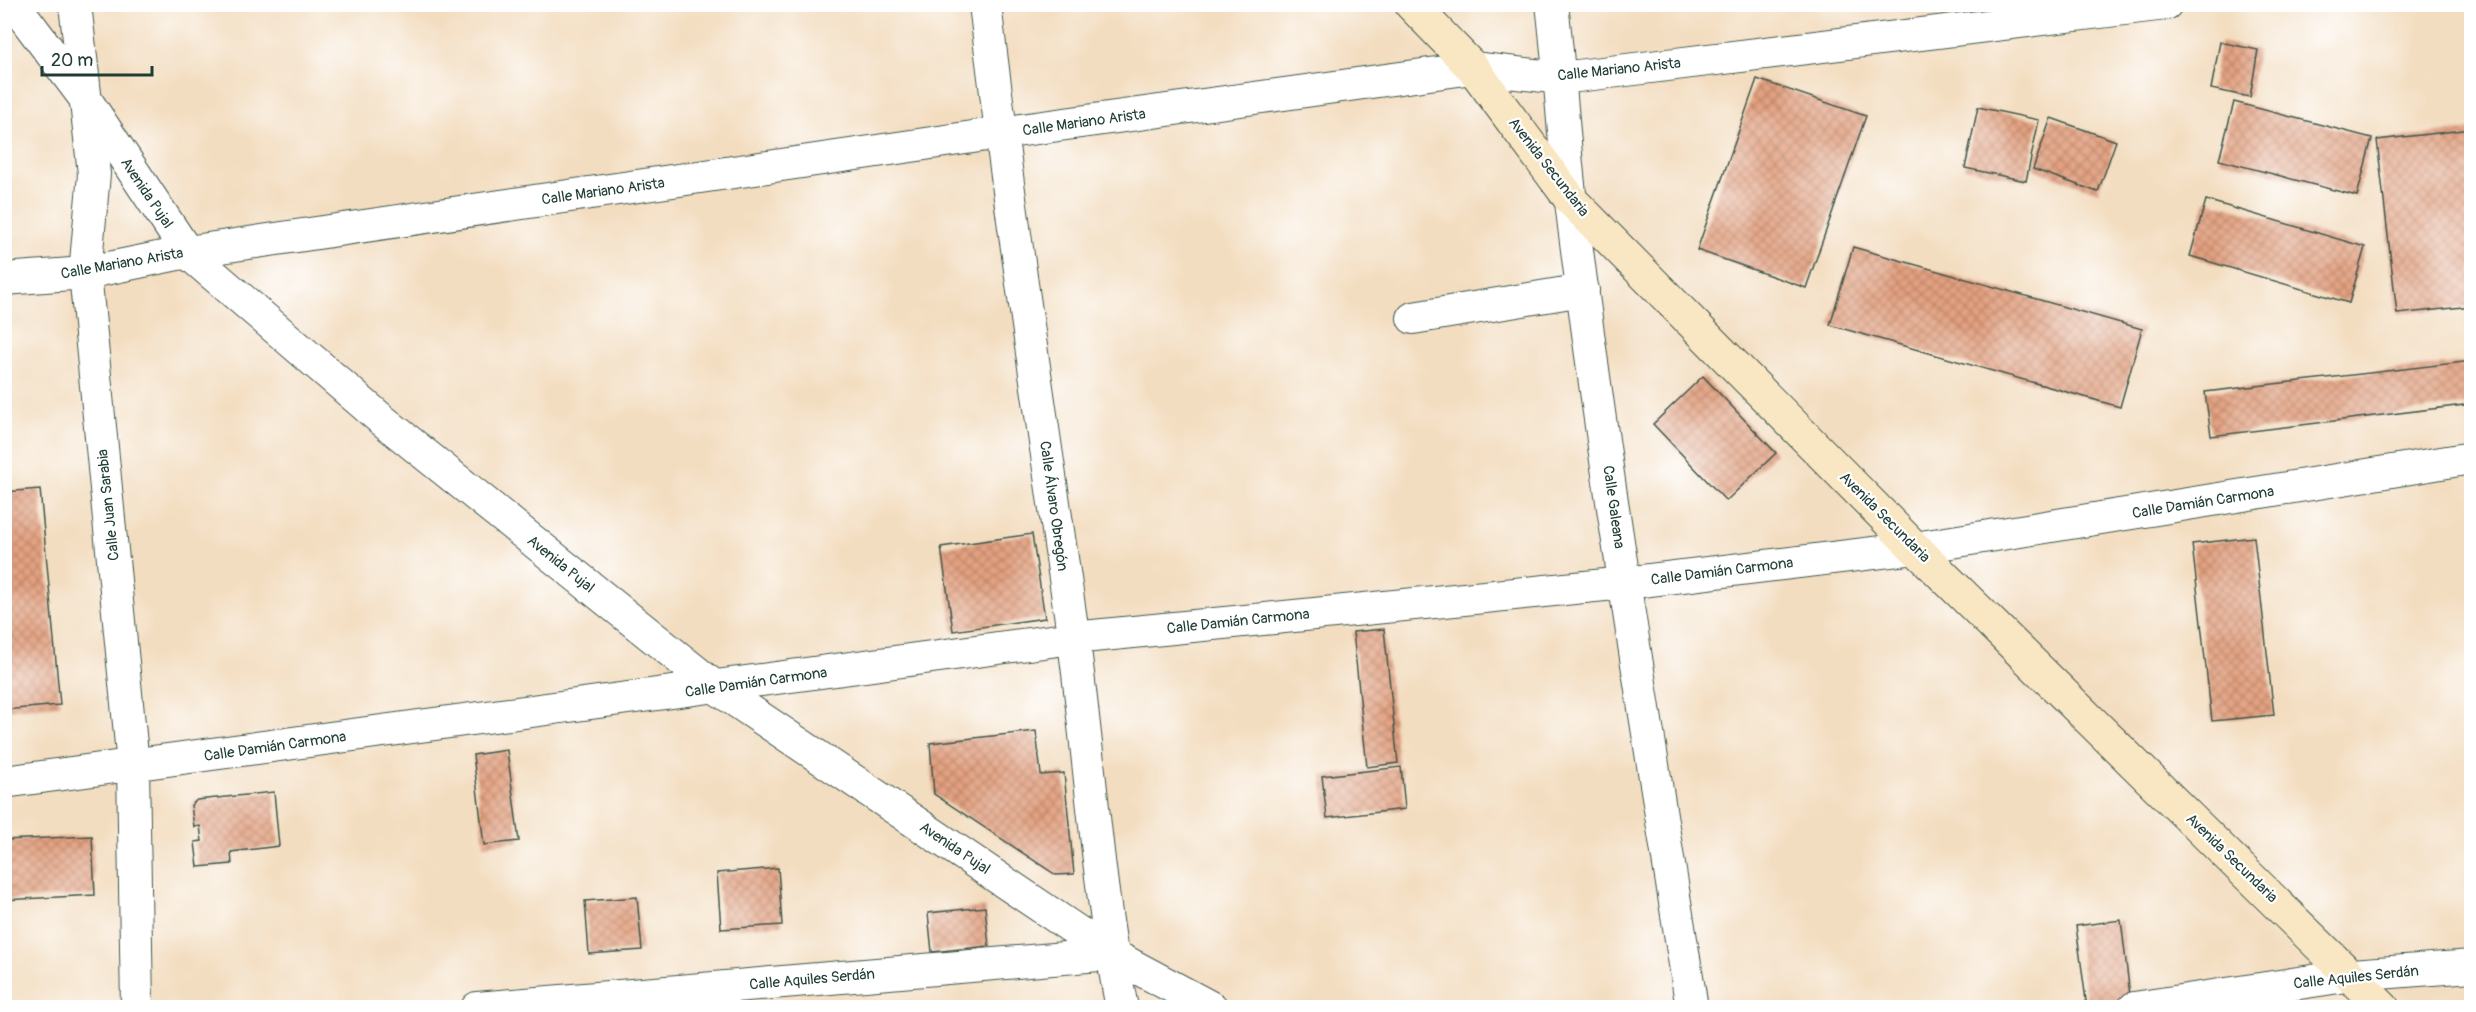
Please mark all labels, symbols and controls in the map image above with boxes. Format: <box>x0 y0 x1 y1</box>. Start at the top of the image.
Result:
scale bar <box>42 39 152 77</box>
text: 20 m <box>51 49 93 72</box>
street label: Calle Mariano Arista <box>1556 54 1682 85</box>
street label: Calle Mariano Arista <box>1021 104 1147 141</box>
street label: Avenida Secundaria <box>1504 114 1593 221</box>
street label: Avenida Pujal <box>116 154 177 232</box>
street label: Calle Mariano Arista <box>540 173 666 210</box>
street label: Calle Mariano Arista <box>59 243 185 284</box>
street label: Calle Álvaro Obregón <box>1035 440 1072 572</box>
street label: Calle Juan Sarabia <box>93 448 124 562</box>
street label: Calle Galeana <box>1598 464 1629 550</box>
street label: Avenida Secundaria <box>1835 468 1934 567</box>
street label: Calle Damián Carmona <box>2131 482 2275 523</box>
street label: Avenida Pujal <box>523 531 598 597</box>
street label: Calle Damián Carmona <box>1650 553 1794 590</box>
street label: Calle Damián Carmona <box>1166 605 1310 638</box>
street label: Calle Damián Carmona <box>684 663 828 702</box>
street label: Calle Damián Carmona <box>203 727 347 766</box>
street label: Avenida Secundaria <box>2182 810 2282 907</box>
street label: Avenida Pujal <box>916 818 994 879</box>
street label: Calle Aquiles Serdán <box>2292 961 2420 994</box>
street label: Calle Aquiles Serdán <box>748 965 876 994</box>

